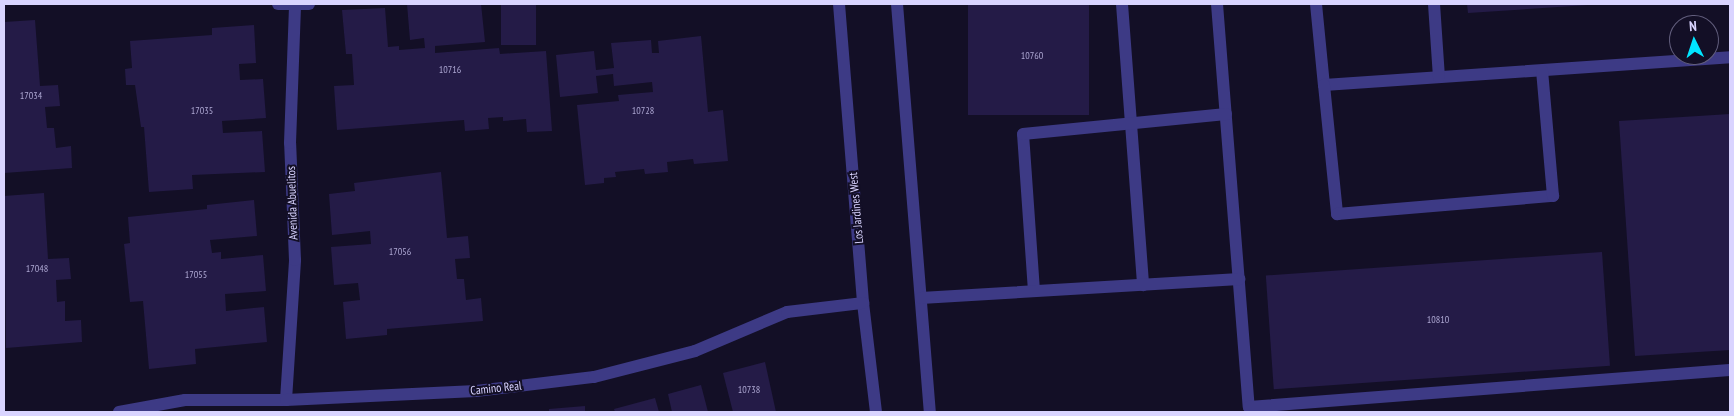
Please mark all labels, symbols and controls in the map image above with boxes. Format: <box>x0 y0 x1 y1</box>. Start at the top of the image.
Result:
north arrow <box>1669 15 1719 65</box>
text: N <box>1689 17 1697 35</box>
house number: 10760 <box>1021 50 1043 62</box>
house number: 10716 <box>439 64 461 76</box>
house number: 17034 <box>20 90 42 102</box>
house number: 17035 <box>191 105 213 117</box>
house number: 10728 <box>632 105 654 117</box>
street label: Avenida Abuelitos <box>284 166 300 240</box>
street label: Los Jardines West <box>846 172 866 244</box>
house number: 17056 <box>389 246 411 258</box>
house number: 17048 <box>26 263 48 275</box>
house number: 17055 <box>185 269 207 281</box>
house number: 10810 <box>1427 314 1449 326</box>
street label: Camino Real <box>470 378 522 398</box>
house number: 10738 <box>738 384 760 396</box>

